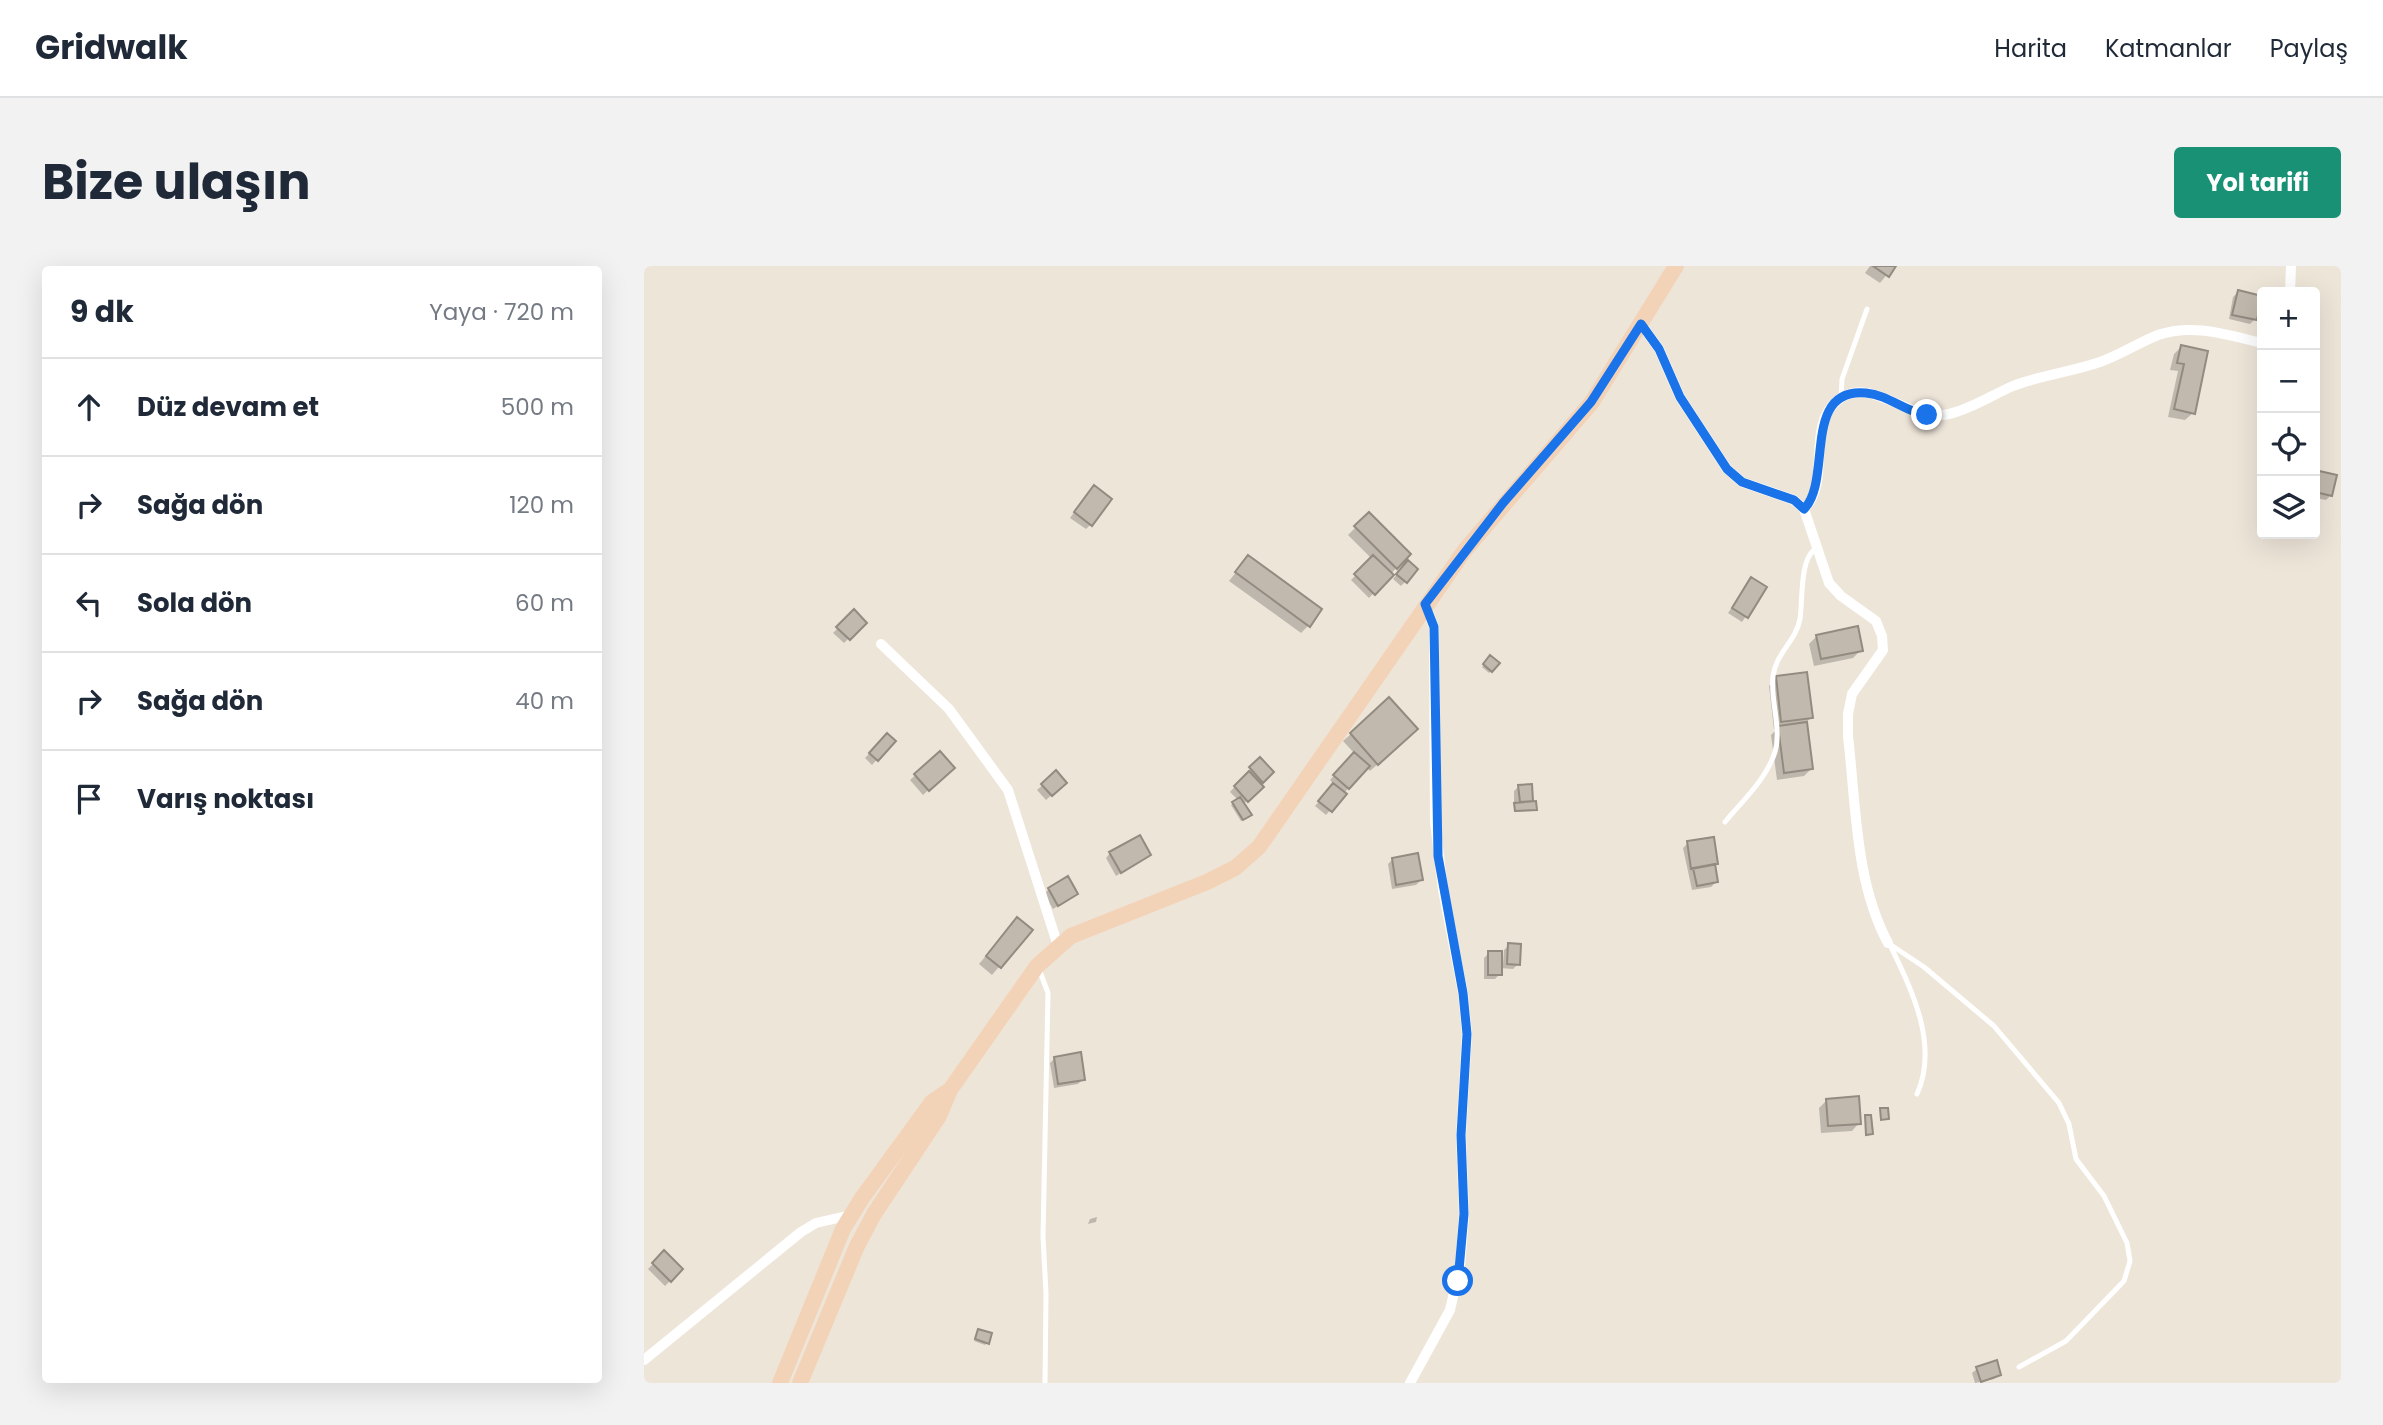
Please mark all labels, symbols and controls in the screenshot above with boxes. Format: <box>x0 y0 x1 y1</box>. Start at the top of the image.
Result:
text: Gridwalk <box>35 24 188 71</box>
text: Harita <box>1994 32 2067 65</box>
text: Katmanlar <box>2105 32 2232 65</box>
text: Paylaş <box>2270 32 2348 65</box>
button: Yol tarifi <box>2174 147 2341 218</box>
text: Bize ulaşın <box>42 148 310 216</box>
map controls <box>2257 287 2320 539</box>
button: + <box>2257 287 2320 350</box>
text: 9 dk <box>70 290 134 333</box>
text: Yaya · 720 m <box>429 296 574 328</box>
button: − <box>2257 350 2320 413</box>
icon: ahead <box>70 388 108 426</box>
text: Düz devam et <box>137 389 319 425</box>
text: 500 m <box>501 391 574 423</box>
route end <box>1911 399 1942 430</box>
button: locate <box>2257 413 2320 476</box>
button: layers <box>2257 476 2320 539</box>
icon: right <box>70 486 108 524</box>
text: Sağa dön <box>137 487 263 523</box>
text: 120 m <box>509 489 574 521</box>
icon: left <box>70 584 108 622</box>
text: Sola dön <box>137 585 252 621</box>
text: 60 m <box>515 587 574 619</box>
icon: right <box>70 682 108 720</box>
text: Sağa dön <box>137 683 263 719</box>
text: 40 m <box>515 685 574 717</box>
icon: arrive <box>70 780 108 818</box>
text: Varış noktası <box>137 781 314 817</box>
route start <box>1442 1265 1473 1296</box>

